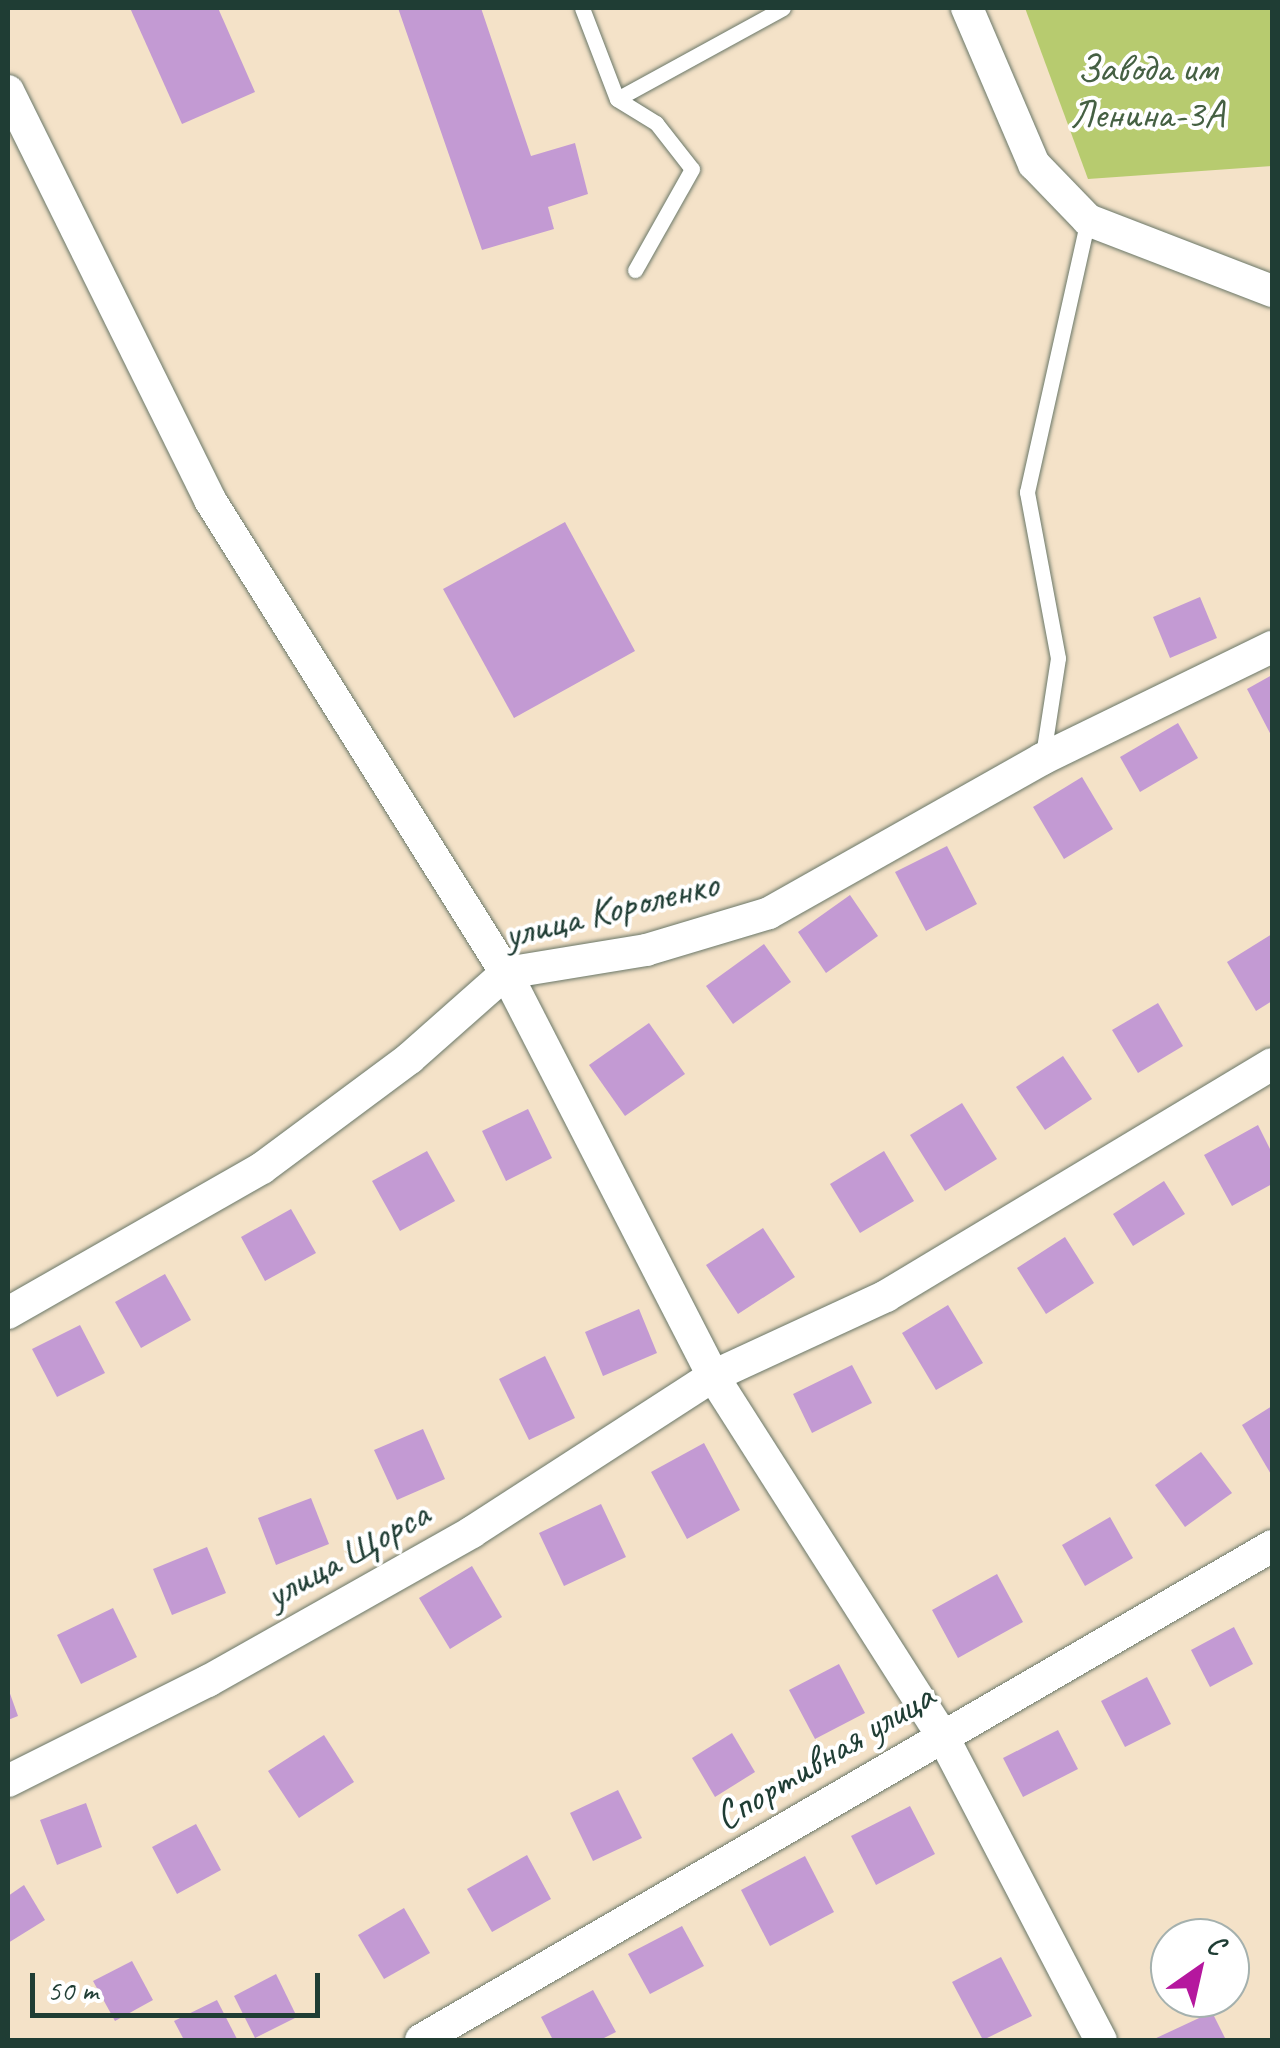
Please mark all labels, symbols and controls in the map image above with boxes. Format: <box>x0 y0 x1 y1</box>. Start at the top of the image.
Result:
park label: Завода им Ленина-3А <box>1070 44 1224 138</box>
street label: улица Короленко <box>500 859 722 959</box>
street label: улица Щорса <box>257 1489 437 1619</box>
street label: Спортивная улица <box>705 1671 943 1841</box>
north arrow <box>1150 1918 1250 2018</box>
text: С <box>1200 1926 1231 1963</box>
scale bar <box>35 1953 325 2015</box>
text: 50 m <box>47 1971 98 2009</box>

